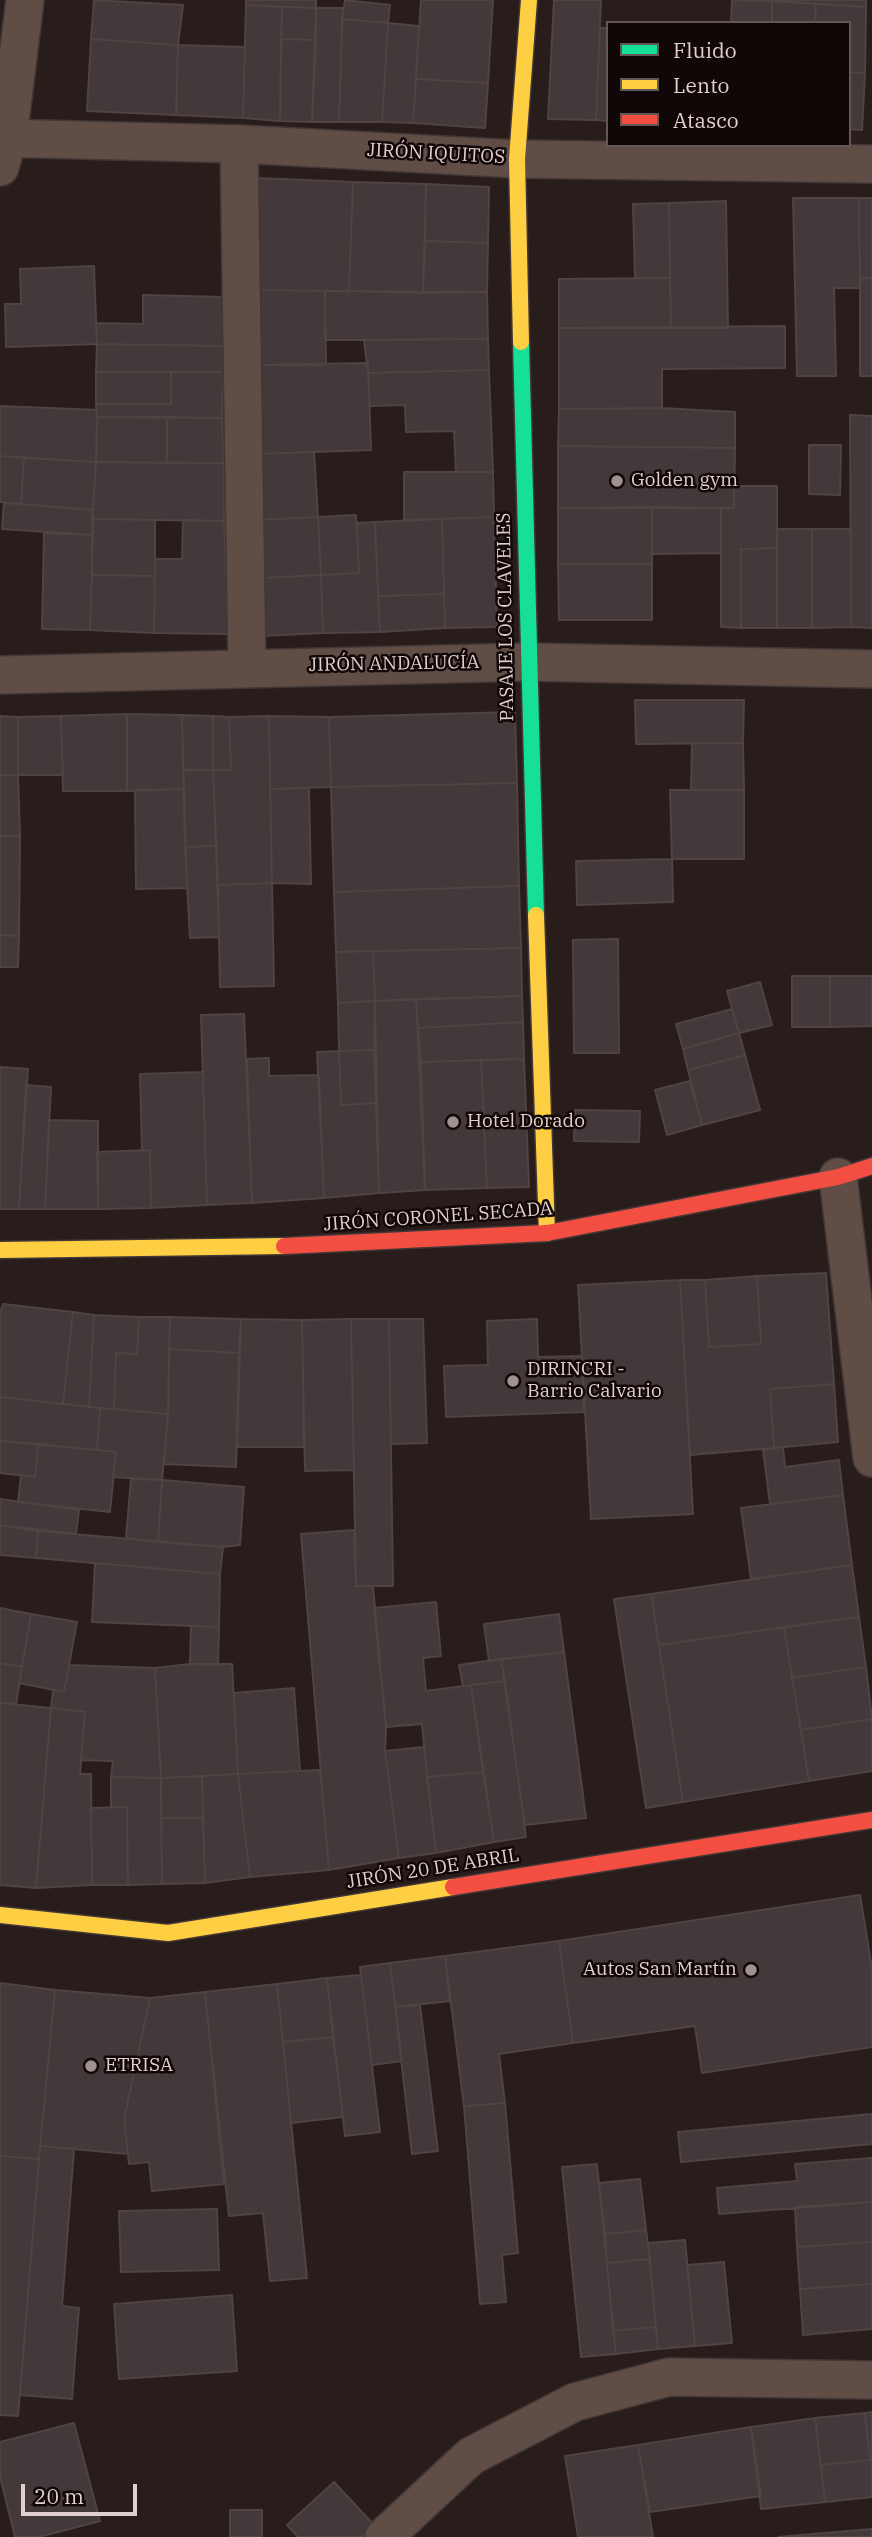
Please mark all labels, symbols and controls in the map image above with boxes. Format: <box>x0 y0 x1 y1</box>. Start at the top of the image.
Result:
legend <box>606 21 851 147</box>
text: Fluido <box>673 36 737 64</box>
text: Lento <box>673 71 729 99</box>
text: Atasco <box>673 106 739 134</box>
street label: JIRÓN IQUITOS <box>366 139 506 169</box>
place label: Golden gym <box>631 470 738 492</box>
marker: Golden gym <box>609 473 625 489</box>
street label: PASAJE LOS CLAVELES <box>493 512 519 722</box>
street label: JIRÓN ANDALUCÍA <box>308 651 480 677</box>
place label: Hotel Dorado <box>467 1111 585 1133</box>
marker: Hotel Dorado <box>445 1114 461 1130</box>
street label: JIRÓN CORONEL SECADA <box>323 1198 553 1236</box>
place label: DIRINCRI - Barrio Calvario <box>527 1359 662 1403</box>
marker: DIRINCRI - Barrio Calvario <box>505 1373 521 1389</box>
street label: JIRÓN 20 DE ABRIL <box>345 1844 521 1894</box>
place label: Autos San Martín <box>583 1959 737 1981</box>
marker: Autos San Martín <box>743 1962 759 1978</box>
place label: ETRISA <box>105 2055 173 2077</box>
marker: ETRISA <box>83 2058 99 2074</box>
scale bar <box>24 2470 140 2514</box>
text: 20 m <box>34 2482 84 2510</box>

